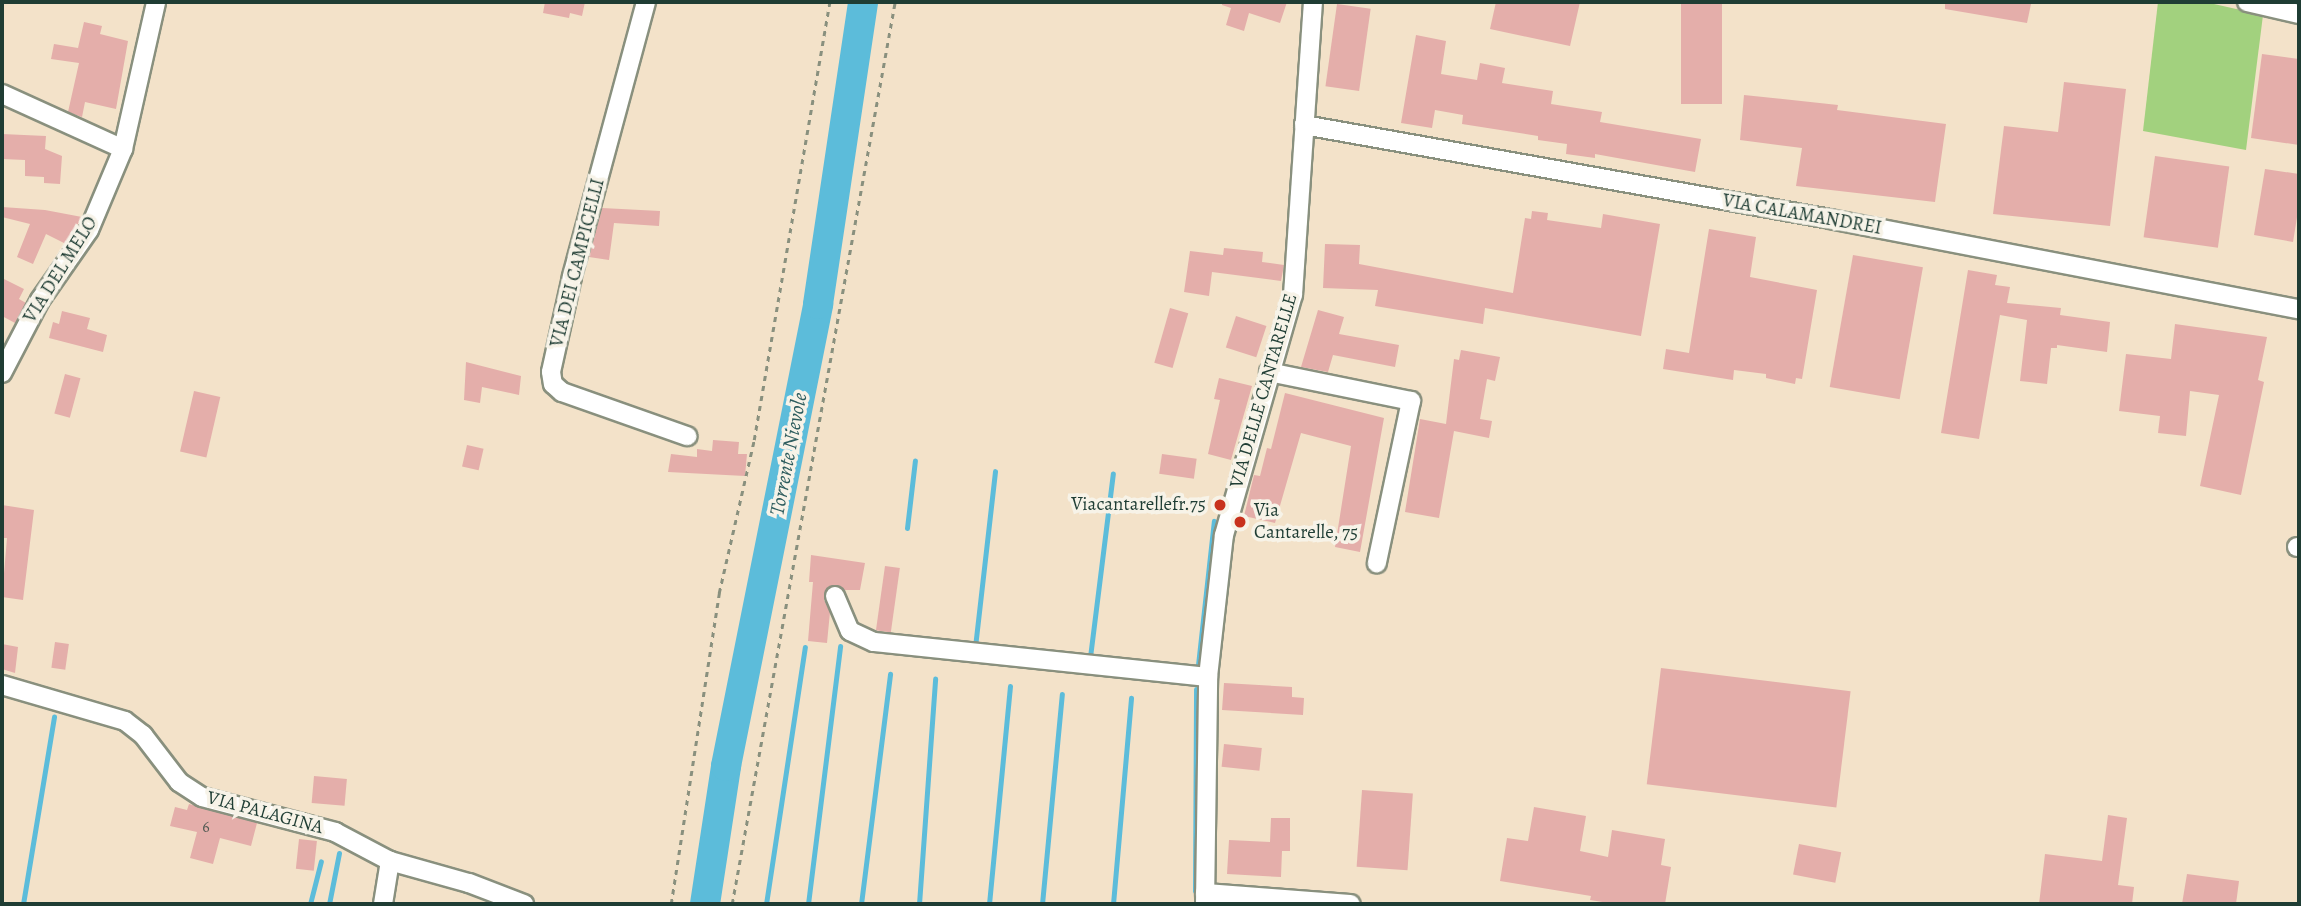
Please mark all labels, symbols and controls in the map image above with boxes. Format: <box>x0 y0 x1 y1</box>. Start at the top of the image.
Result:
street label: VIA DEI CAMPICELLI <box>546 176 610 350</box>
street label: VIA CALAMANDREI <box>1721 190 1883 240</box>
street label: VIA DEL MELO <box>19 213 103 327</box>
street label: VIA DELLE CANTARELLE <box>1225 291 1303 491</box>
water label: Torrente Nievole <box>764 390 812 518</box>
place label: Viacantarellefr.75 <box>1071 494 1206 516</box>
marker: Viacantarellefr.75 <box>1212 497 1228 513</box>
place label: Via Cantarelle, 75 <box>1254 500 1359 544</box>
marker: Via Cantarelle, 75 <box>1232 514 1248 530</box>
street label: VIA PALAGINA <box>204 787 326 839</box>
house number: 6 <box>202 817 210 837</box>

